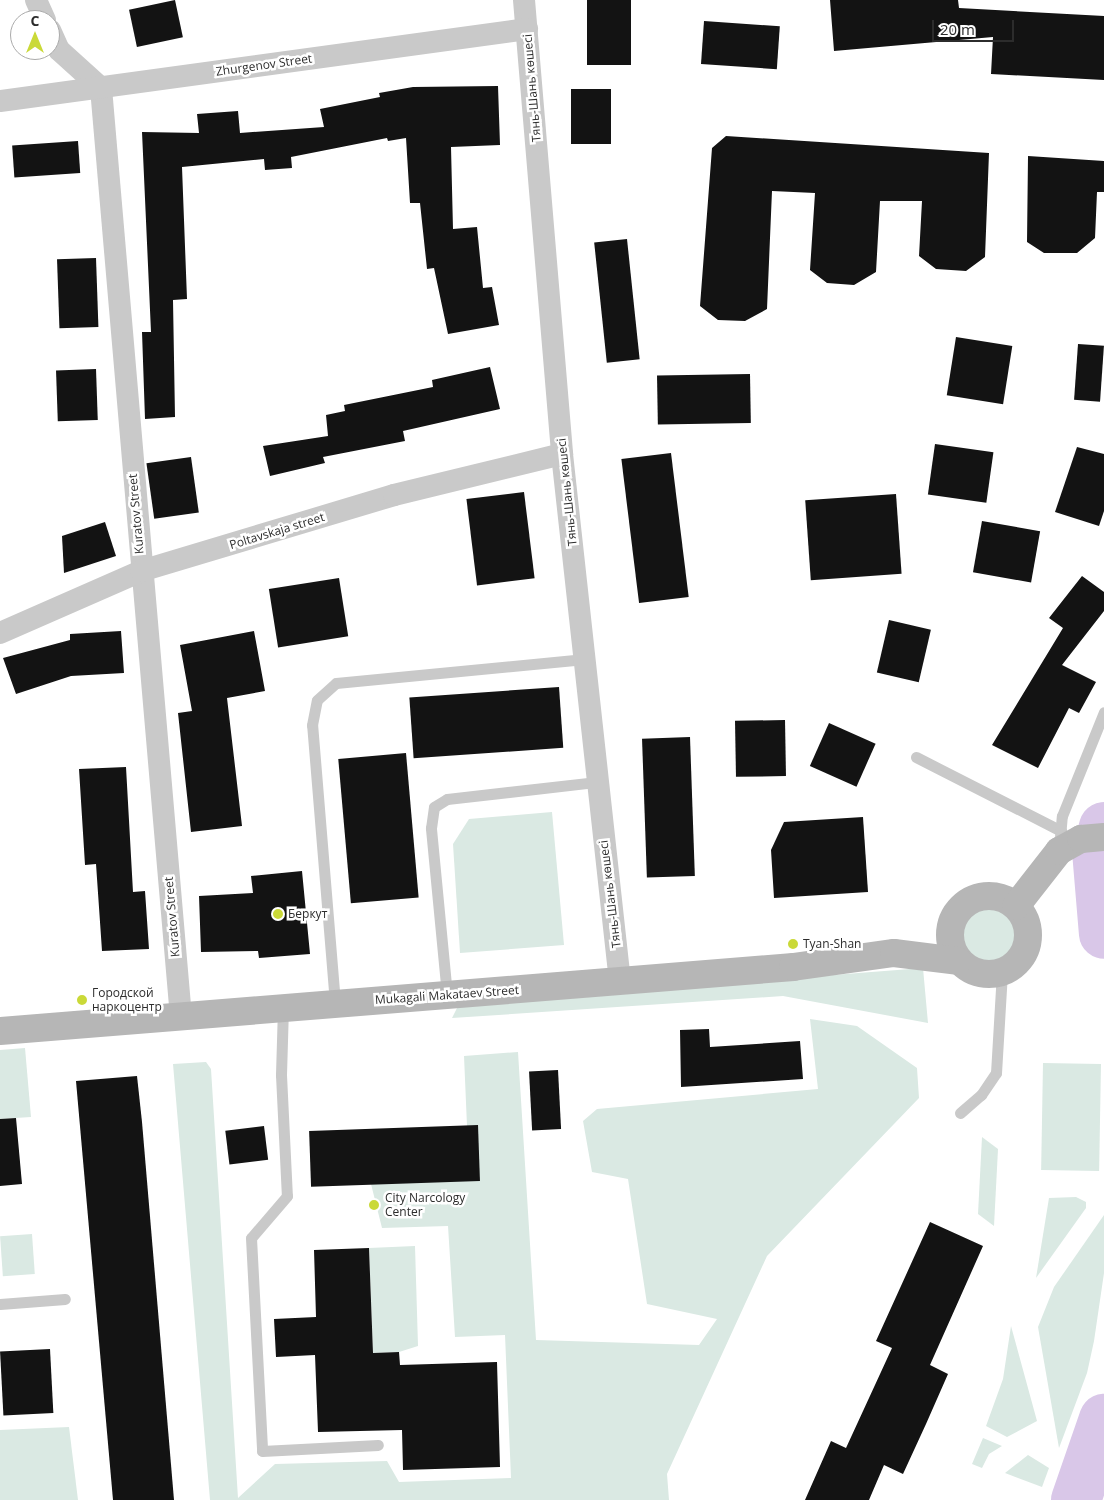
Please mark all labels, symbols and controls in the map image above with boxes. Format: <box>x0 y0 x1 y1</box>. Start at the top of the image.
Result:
north arrow <box>10 10 60 60</box>
scale bar <box>934 10 1016 42</box>
text: С <box>31 11 39 30</box>
text: 20 m <box>940 19 975 39</box>
street label: Тянь-Шань көшесі <box>520 33 544 143</box>
street label: Zhurgenov Street <box>215 51 313 79</box>
street label: Тянь-Шань көшесі <box>554 437 580 547</box>
street label: Kuratov Street <box>125 473 147 555</box>
street label: Poltavskaja street <box>228 510 326 552</box>
street label: Тянь-Шань көшесі <box>596 839 624 949</box>
street label: Kuratov Street <box>161 876 183 958</box>
place label: Беркут <box>288 907 327 921</box>
marker: Беркут <box>272 908 284 920</box>
place label: Tyan-Shan <box>803 937 861 951</box>
marker: Tyan-Shan <box>787 938 799 950</box>
street label: Mukagali Makataev Street <box>375 983 519 1007</box>
place label: Городской наркоцентр <box>92 986 162 1014</box>
marker: Городской наркоцентр <box>76 994 88 1006</box>
place label: City Narcology Center <box>385 1191 465 1219</box>
marker: City Narcology Center <box>367 1198 381 1212</box>

